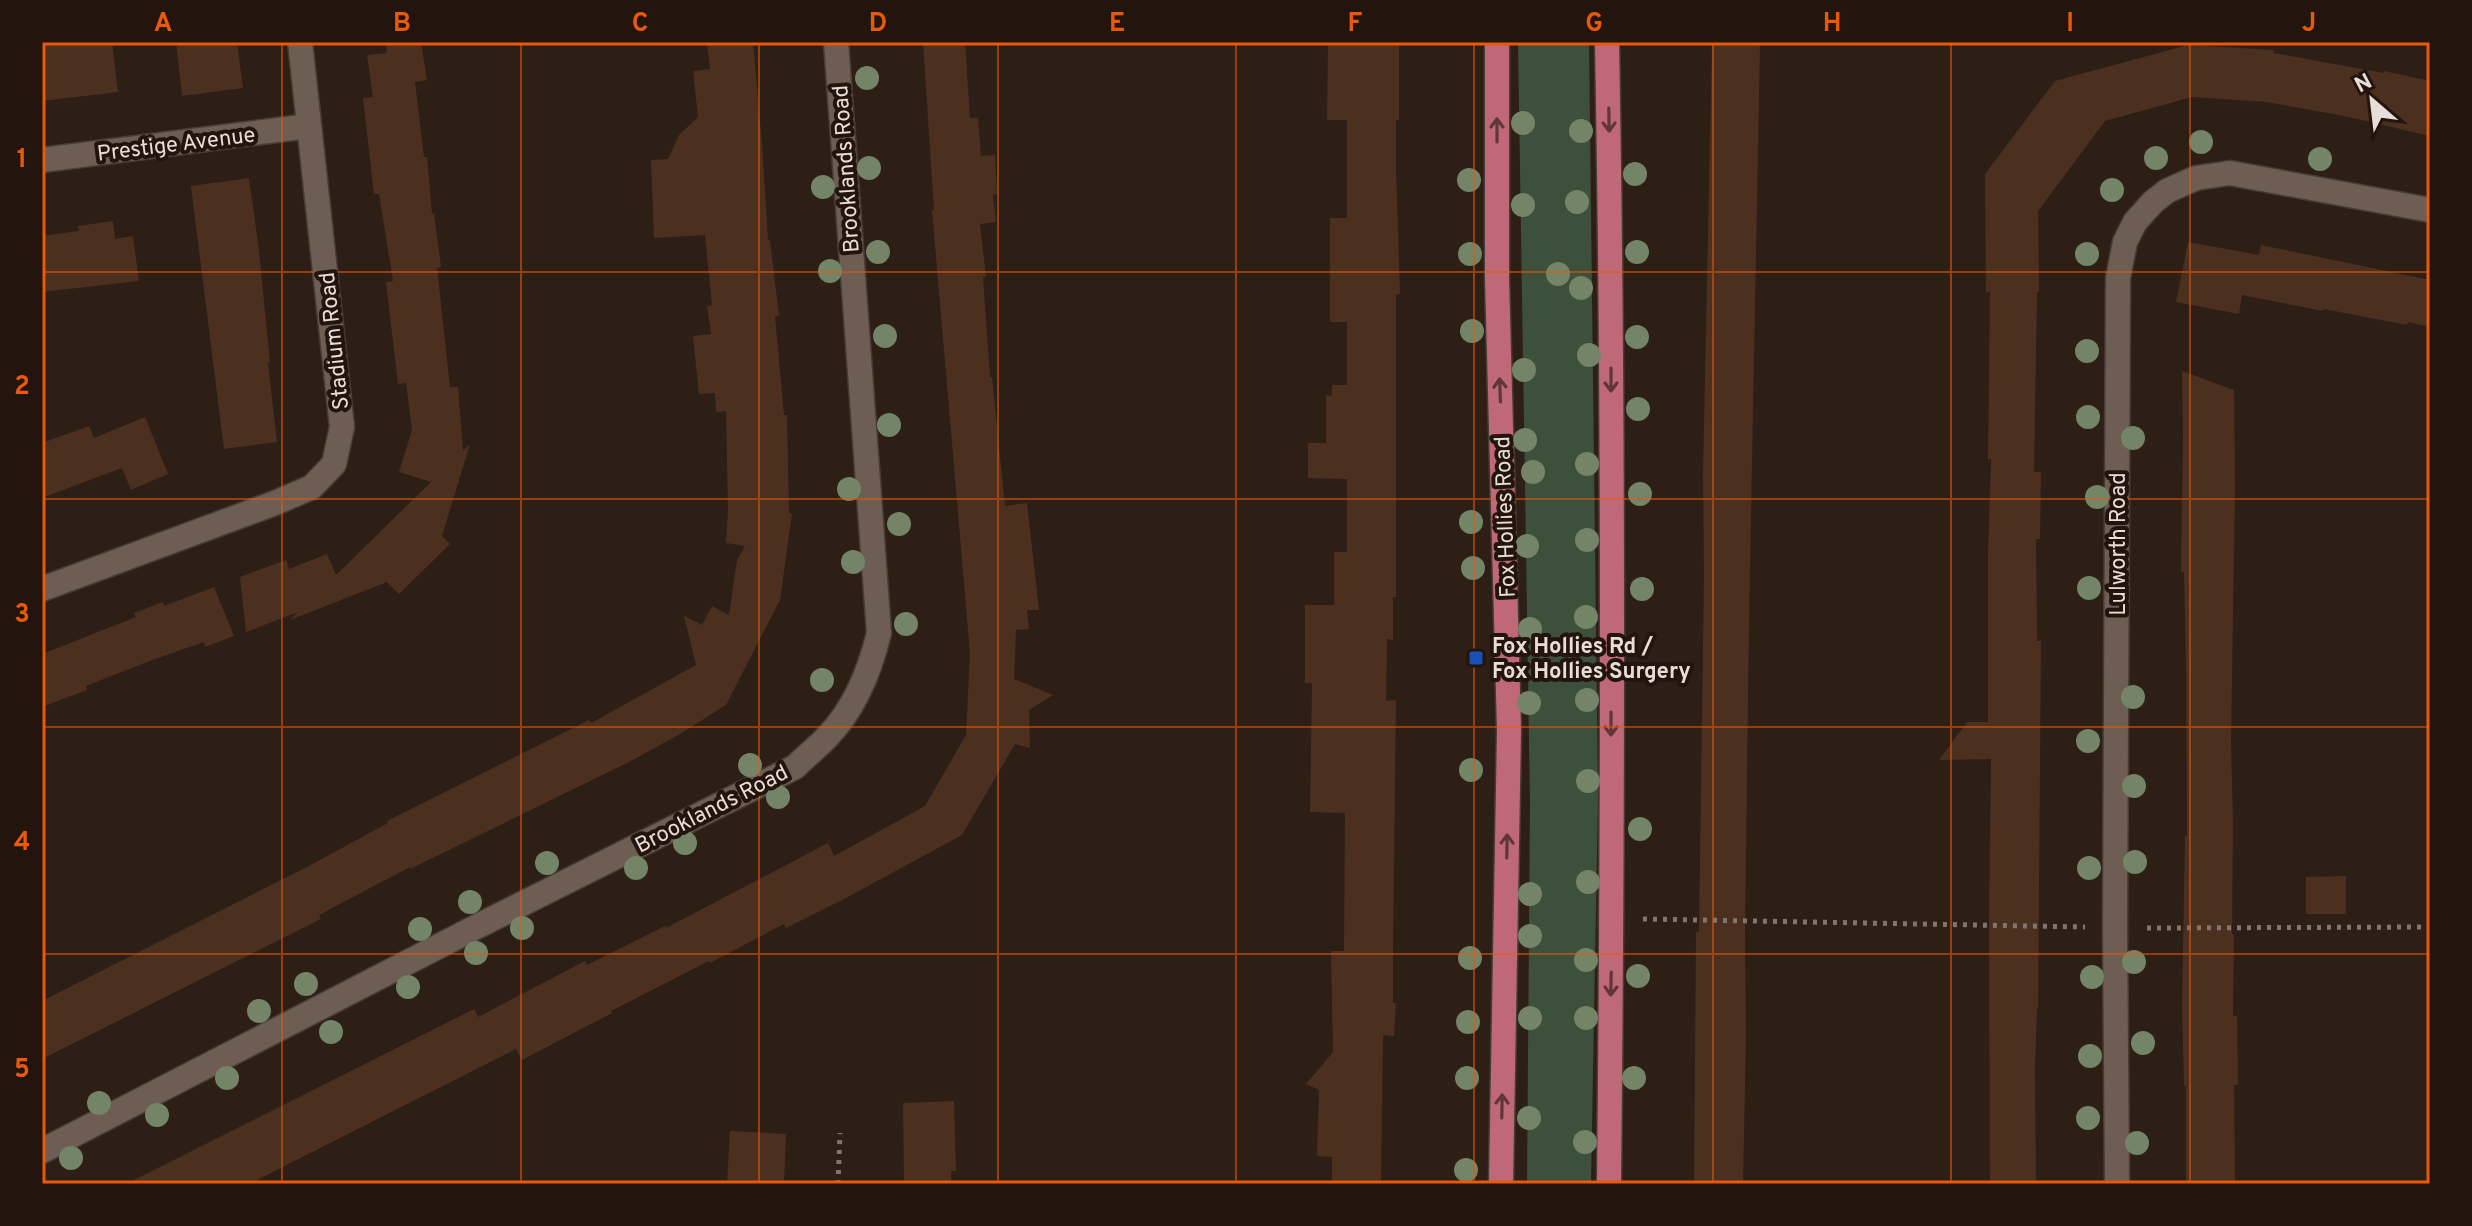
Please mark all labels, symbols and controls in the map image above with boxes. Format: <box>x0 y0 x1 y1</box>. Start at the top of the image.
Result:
text: A <box>154 8 172 41</box>
text: B <box>393 8 411 41</box>
text: C <box>632 8 648 41</box>
text: D <box>869 8 887 41</box>
text: E <box>1109 8 1125 41</box>
text: F <box>1348 8 1363 41</box>
text: G <box>1585 8 1603 41</box>
text: H <box>1823 8 1841 41</box>
text: I <box>2066 8 2074 41</box>
text: J <box>2302 8 2316 41</box>
north arrow <box>2332 60 2412 140</box>
text: N <box>2350 69 2377 100</box>
street label: Brooklands Road <box>828 84 867 254</box>
one-way arrow <box>1601 106 1617 133</box>
one-way arrow <box>1489 117 1505 144</box>
street label: Prestige Avenue <box>96 122 257 169</box>
text: 1 <box>17 144 27 177</box>
street label: Stadium Road <box>315 271 356 411</box>
one-way arrow <box>1603 366 1619 393</box>
text: 2 <box>14 371 30 404</box>
one-way arrow <box>1493 377 1508 404</box>
street label: Fox Hollies Road <box>1490 436 1523 598</box>
street label: Lulworth Road <box>2106 472 2133 616</box>
text: 3 <box>14 599 30 632</box>
place label: Fox Hollies Rd / Fox Hollies Surgery <box>1492 634 1691 686</box>
marker: Fox Hollies Rd / Fox Hollies Surgery <box>1467 649 1485 667</box>
one-way arrow <box>1603 710 1619 737</box>
street label: Brooklands Road <box>631 760 793 860</box>
text: 4 <box>14 827 30 860</box>
one-way arrow <box>1499 833 1515 860</box>
one-way arrow <box>1603 970 1619 997</box>
text: 5 <box>14 1054 30 1087</box>
one-way arrow <box>1495 1093 1510 1120</box>

